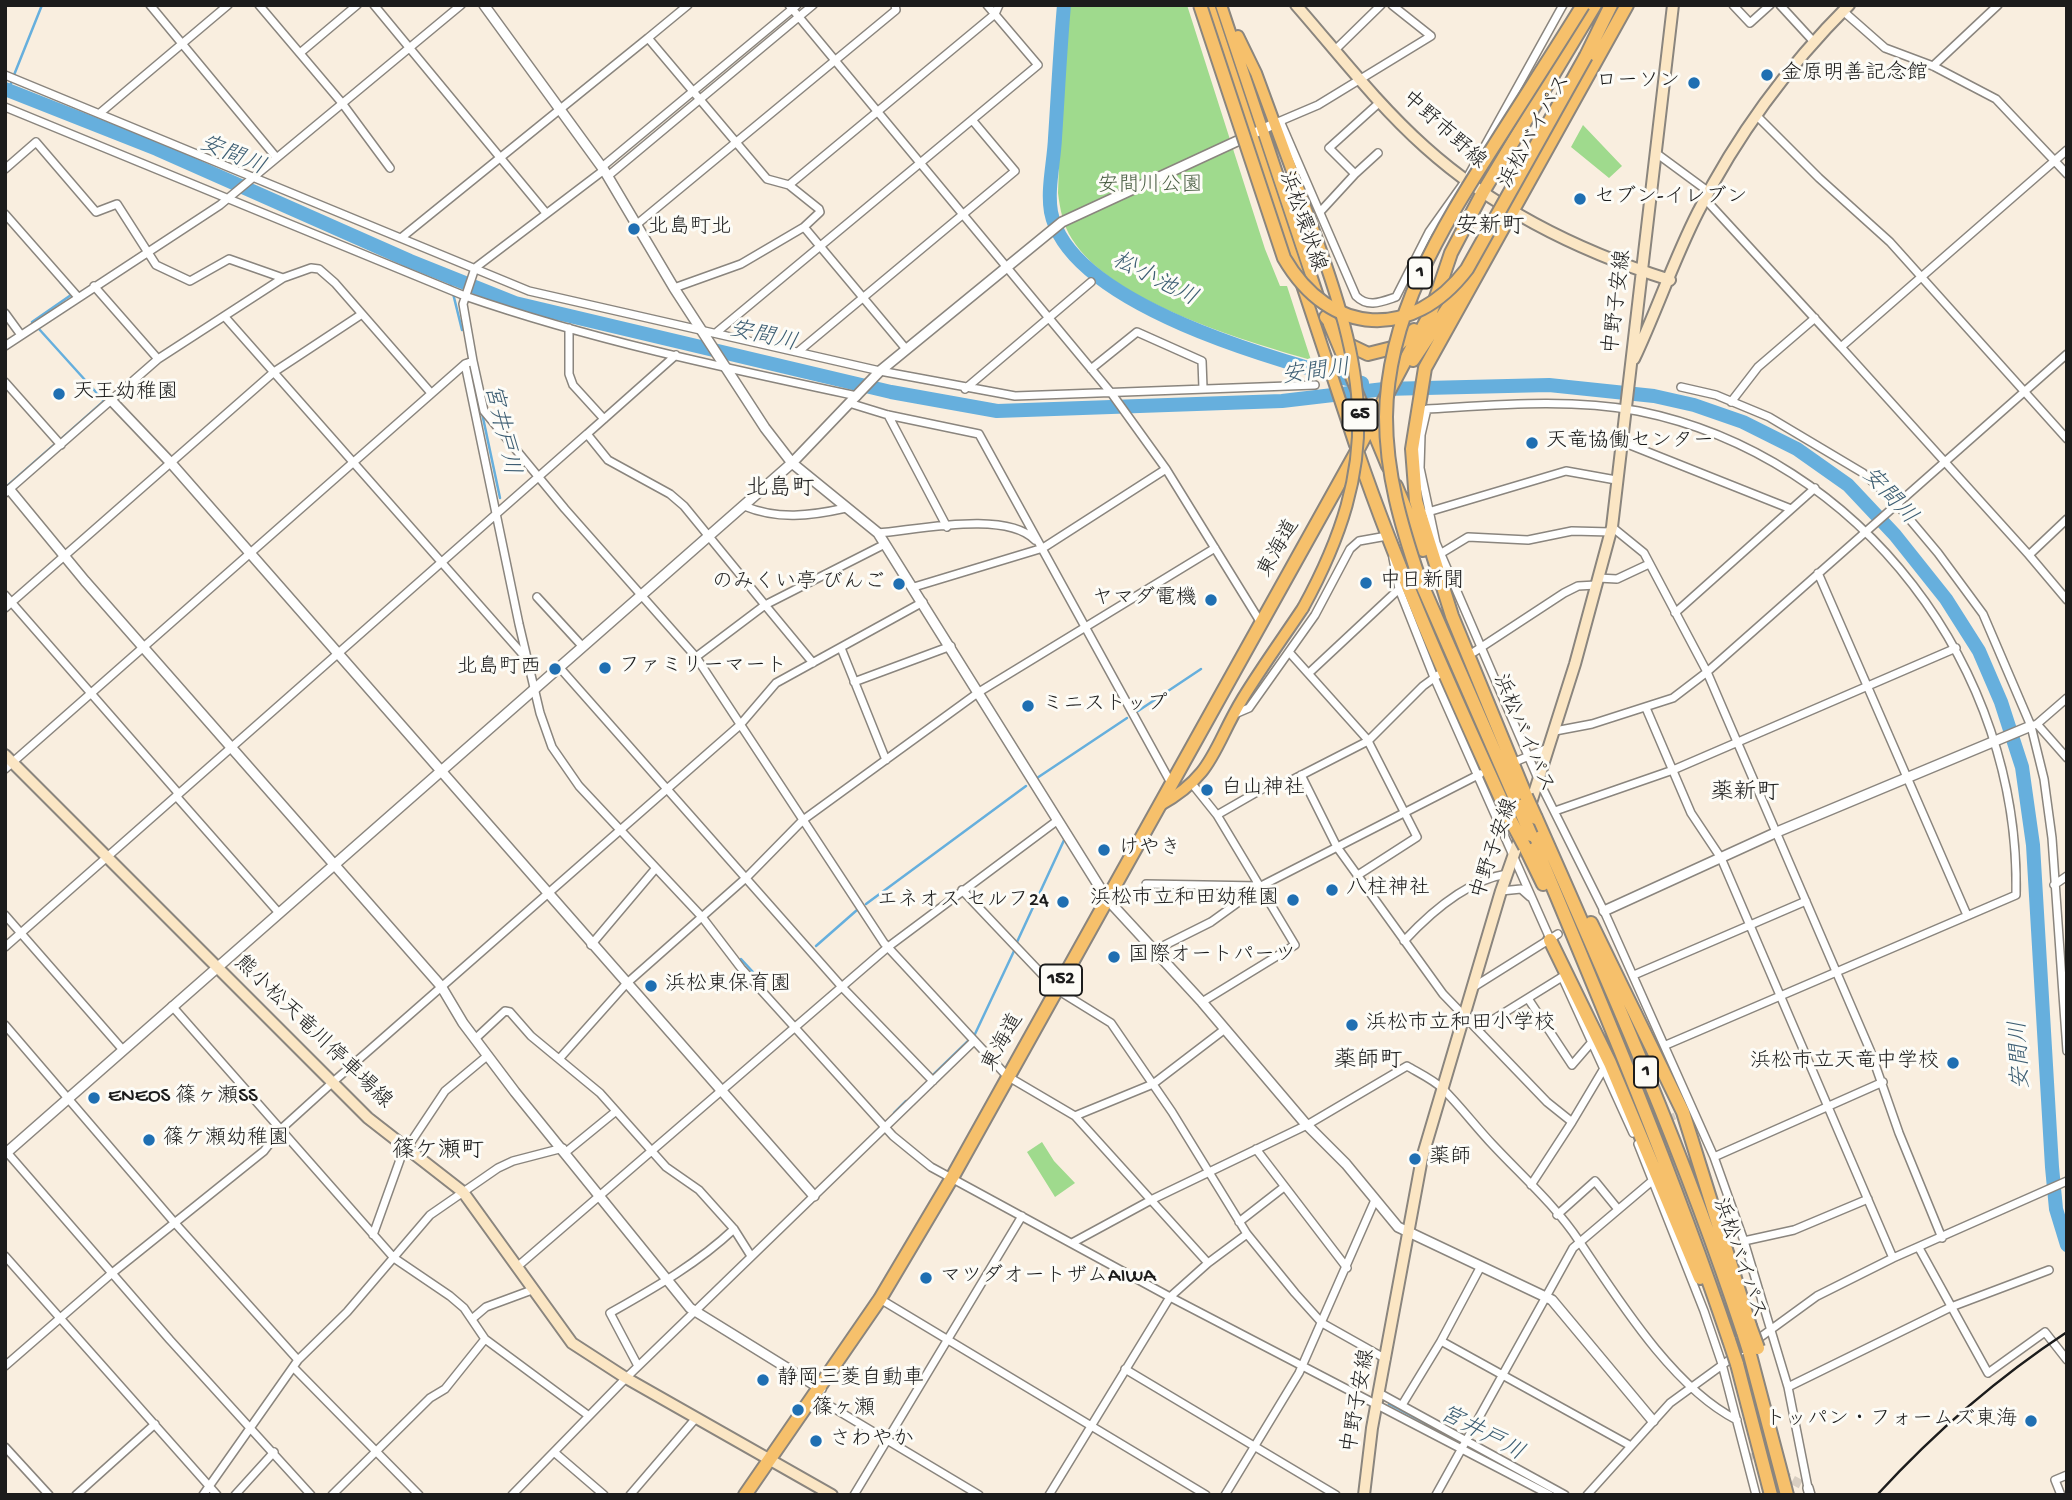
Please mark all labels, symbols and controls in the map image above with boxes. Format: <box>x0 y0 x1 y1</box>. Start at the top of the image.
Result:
place label: 金原明善記念館 <box>1781 62 1928 88</box>
marker: 金原明善記念館 <box>1759 67 1775 83</box>
place label: ローソン <box>1596 70 1680 96</box>
street label: 浜松バイパス <box>1494 71 1578 193</box>
marker: ローソン <box>1686 75 1702 91</box>
street label: 中野市野線 <box>1396 87 1490 175</box>
water label: 安間川 <box>195 131 269 183</box>
street label: 浜松環状線 <box>1272 168 1330 276</box>
park label: 安間川公園 <box>1098 174 1202 200</box>
place label: セブン-イレブン <box>1594 186 1748 212</box>
marker: セブン-イレブン <box>1572 191 1588 207</box>
district label: 安新町 <box>1456 214 1524 242</box>
place label: 北島町北 <box>648 216 732 242</box>
marker: 北島町北 <box>626 221 642 237</box>
water label: 松小池川 <box>1107 248 1201 314</box>
street label: 中野子安線 <box>1600 248 1638 356</box>
road number: 1 <box>1408 258 1432 288</box>
water label: 安間川 <box>726 317 800 359</box>
water label: 安間川 <box>1280 356 1352 392</box>
place label: 天王幼稚園 <box>73 381 178 407</box>
water label: 宮井戸川 <box>476 382 524 478</box>
marker: 天王幼稚園 <box>51 386 67 402</box>
road number: 65 <box>1342 400 1378 430</box>
place label: 天竜協働センター <box>1546 430 1714 456</box>
marker: 天竜協働センター <box>1524 435 1540 451</box>
water label: 安間川 <box>1854 462 1922 532</box>
district label: 北島町 <box>746 476 814 504</box>
street label: 東海道 <box>1254 515 1306 583</box>
place label: 中日新聞 <box>1380 570 1464 596</box>
place label: のみくい亭 びんご <box>712 571 885 597</box>
marker: 中日新聞 <box>1358 575 1374 591</box>
marker: のみくい亭 びんご <box>891 576 907 592</box>
place label: ヤマダ電機 <box>1092 587 1197 613</box>
marker: ヤマダ電機 <box>1203 592 1219 608</box>
place label: ファミリーマート <box>619 655 787 681</box>
place label: 北島町西 <box>457 656 541 682</box>
marker: ファミリーマート <box>597 660 613 676</box>
marker: 北島町西 <box>547 661 563 677</box>
street label: 浜松バイパス <box>1486 671 1558 797</box>
place label: ミニストップ <box>1042 693 1168 719</box>
marker: ミニストップ <box>1020 698 1036 714</box>
place label: 白山神社 <box>1221 777 1305 803</box>
district label: 薬新町 <box>1711 780 1779 808</box>
marker: 白山神社 <box>1199 782 1215 798</box>
street label: 中野子安線 <box>1467 795 1525 903</box>
place label: けやき <box>1118 837 1181 863</box>
marker: けやき <box>1096 842 1112 858</box>
place label: 八柱神社 <box>1346 877 1430 903</box>
marker: 八柱神社 <box>1324 882 1340 898</box>
place label: 浜松市立和田幼稚園 <box>1090 887 1279 913</box>
place label: エネオス セルフ24 <box>877 889 1049 915</box>
marker: 浜松市立和田幼稚園 <box>1285 892 1301 908</box>
marker: エネオス セルフ24 <box>1055 894 1071 910</box>
place label: 国際オートパーツ <box>1128 944 1296 970</box>
marker: 国際オートパーツ <box>1106 949 1122 965</box>
street label: 熊小松天竜川停車場線 <box>228 951 396 1115</box>
road number: 152 <box>1040 964 1082 996</box>
place label: 浜松東保育園 <box>665 973 791 999</box>
marker: 浜松東保育園 <box>643 978 659 994</box>
street label: 東海道 <box>978 1009 1030 1077</box>
place label: 浜松市立和田小学校 <box>1366 1012 1555 1038</box>
marker: 浜松市立和田小学校 <box>1344 1017 1360 1033</box>
water label: 安間川 <box>2006 1020 2038 1090</box>
district label: 薬師町 <box>1334 1048 1402 1076</box>
place label: 浜松市立天竜中学校 <box>1750 1050 1939 1076</box>
marker: 浜松市立天竜中学校 <box>1945 1055 1961 1071</box>
road number: 1 <box>1634 1056 1658 1088</box>
place label: ENEOS 篠ヶ瀬SS <box>108 1085 258 1111</box>
marker: ENEOS 篠ヶ瀬SS <box>86 1090 102 1106</box>
place label: 篠ケ瀬幼稚園 <box>163 1127 289 1153</box>
marker: 篠ケ瀬幼稚園 <box>141 1132 157 1148</box>
district label: 篠ケ瀬町 <box>392 1138 484 1166</box>
place label: 薬師 <box>1429 1146 1471 1172</box>
marker: 薬師 <box>1407 1151 1423 1167</box>
street label: 浜松バイパス <box>1706 1195 1770 1323</box>
place label: マツダオートザムAIWA <box>940 1265 1156 1291</box>
marker: マツダオートザムAIWA <box>918 1270 934 1286</box>
street label: 中野子安線 <box>1338 1347 1382 1455</box>
place label: 静岡三菱自動車 <box>777 1367 924 1393</box>
marker: 静岡三菱自動車 <box>755 1372 771 1388</box>
place label: 篠ヶ瀬 <box>812 1397 875 1423</box>
water label: 宮井戸川 <box>1434 1401 1528 1469</box>
marker: 篠ヶ瀬 <box>790 1402 806 1418</box>
place label: トッパン・フォームズ東海 <box>1765 1408 2017 1434</box>
marker: トッパン・フォームズ東海 <box>2023 1413 2039 1429</box>
place label: さわやか <box>830 1428 914 1454</box>
marker: さわやか <box>808 1433 824 1449</box>

